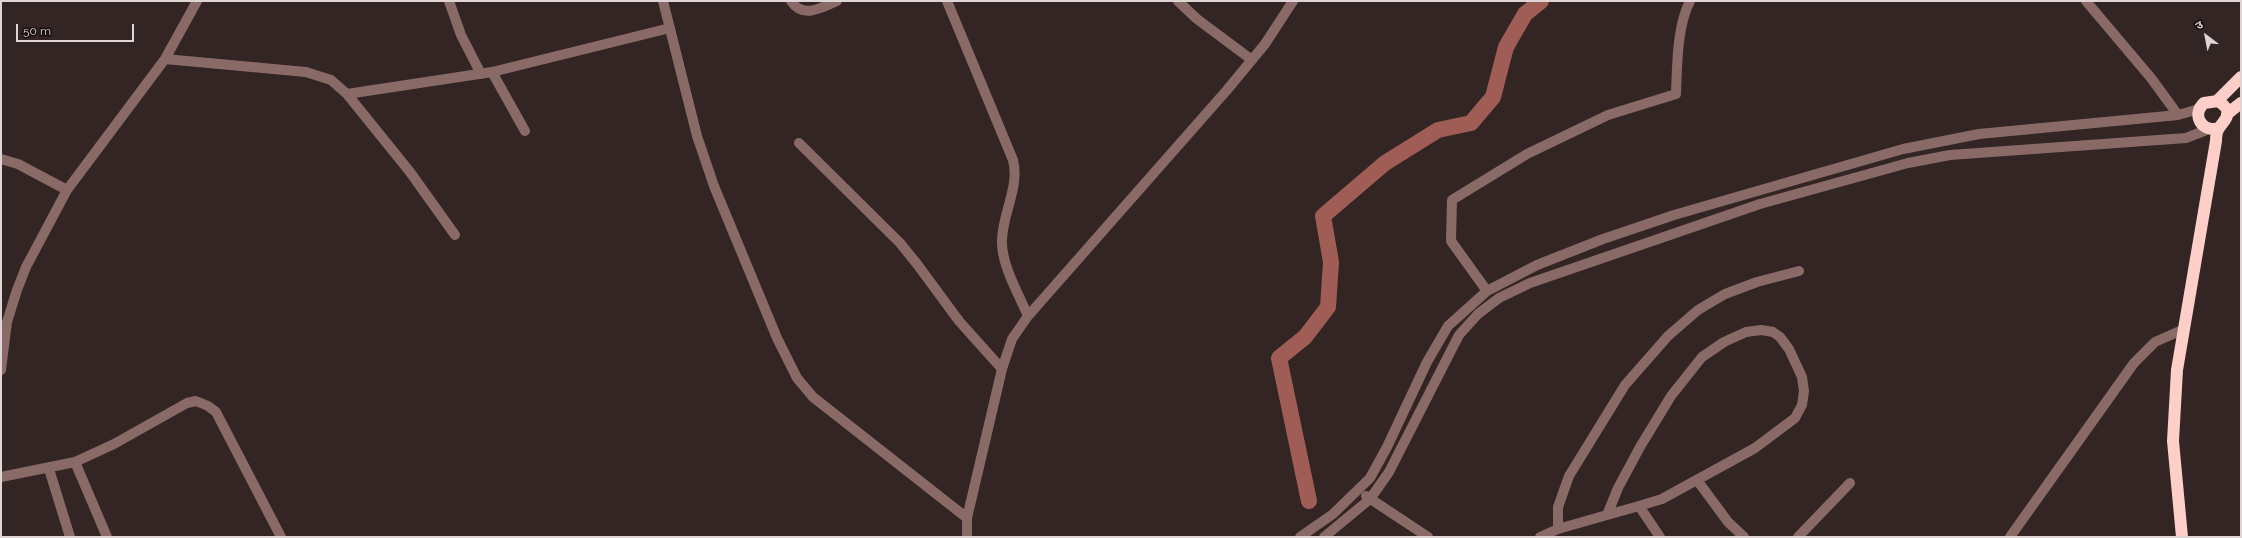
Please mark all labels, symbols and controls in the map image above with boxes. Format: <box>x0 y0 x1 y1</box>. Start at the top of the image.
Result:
scale bar <box>18 16 136 42</box>
north arrow <box>2186 16 2226 56</box>
text: उ <box>2193 18 2206 33</box>
text: 50 m <box>23 24 51 38</box>

